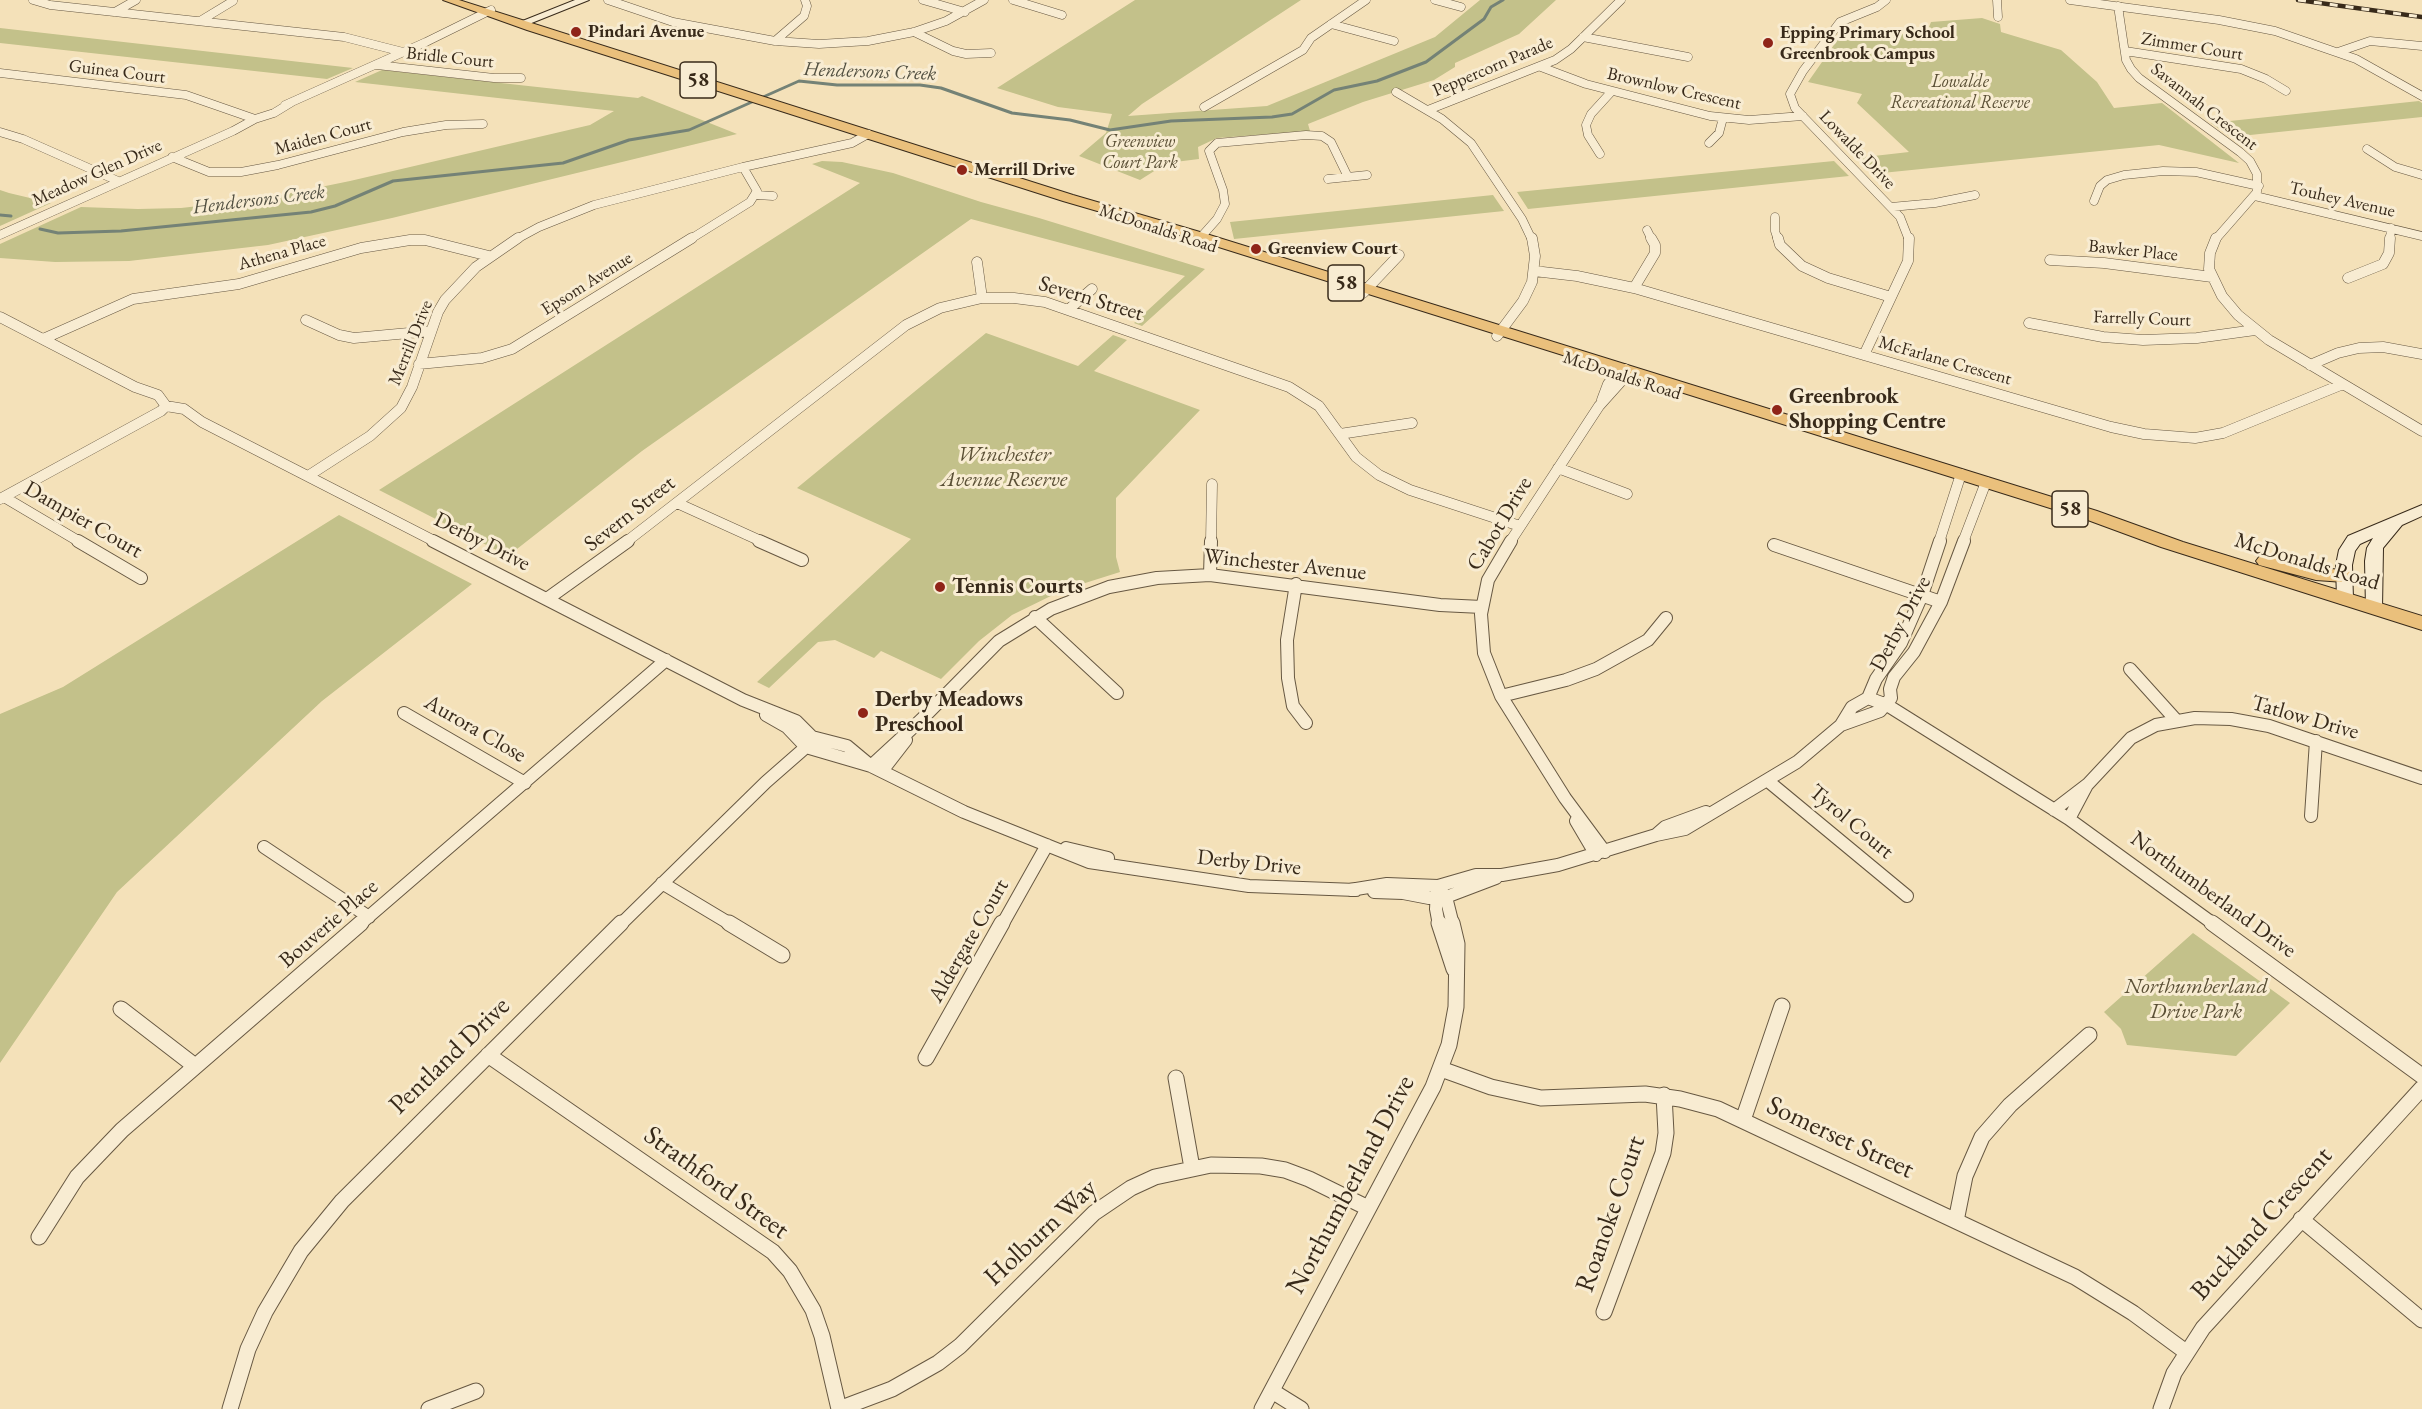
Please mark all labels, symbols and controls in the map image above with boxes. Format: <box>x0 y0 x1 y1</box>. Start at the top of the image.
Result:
place label: Pindari Avenue <box>588 21 704 43</box>
place label: Epping Primary School Greenbrook Campus <box>1780 22 1955 64</box>
marker: Pindari Avenue <box>569 25 583 39</box>
street label: Zimmer Court <box>2140 28 2244 66</box>
street label: Peppercorn Parade <box>1430 32 1556 102</box>
marker: Epping Primary School Greenbrook Campus <box>1761 36 1775 50</box>
street label: Bridle Court <box>405 43 495 73</box>
street label: Guinea Court <box>67 55 167 89</box>
water label: Hendersons Creek <box>803 58 937 86</box>
street label: Savannah Crescent <box>2146 59 2262 155</box>
road number: 58 <box>680 62 716 98</box>
street label: Brownlow Crescent <box>1605 63 1743 115</box>
park label: Lowalde Recreational Reserve <box>1890 71 2030 113</box>
street label: Lowalde Drive <box>1814 106 1900 194</box>
street label: Maiden Court <box>272 114 374 160</box>
park label: Greenview Court Park <box>1102 131 1178 174</box>
street label: Meadow Glen Drive <box>29 135 165 211</box>
place label: Merrill Drive <box>974 159 1075 181</box>
marker: Merrill Drive <box>955 163 969 177</box>
street label: Touhey Avenue <box>2287 177 2397 223</box>
water label: Hendersons Creek <box>192 180 326 220</box>
street label: McDonalds Road <box>1096 200 1220 258</box>
street label: Athena Place <box>236 230 328 276</box>
street label: Bawker Place <box>2087 236 2179 266</box>
place label: Greenview Court <box>1268 238 1398 260</box>
marker: Greenview Court <box>1249 242 1263 256</box>
street label: Epsom Avenue <box>537 247 637 321</box>
road number: 58 <box>1328 265 1364 301</box>
street label: Severn Street <box>1035 271 1147 327</box>
street label: Merrill Drive <box>384 297 438 389</box>
street label: Farrelly Court <box>2093 306 2191 332</box>
street label: McFarlane Crescent <box>1876 332 2014 390</box>
street label: McDonalds Road <box>1560 347 1684 405</box>
place label: Greenbrook Shopping Centre <box>1789 384 1946 436</box>
marker: Greenbrook Shopping Centre <box>1770 403 1784 417</box>
park label: Winchester Avenue Reserve <box>941 442 1067 494</box>
street label: Severn Street <box>579 470 681 558</box>
street label: Cabot Drive <box>1462 472 1538 576</box>
street label: Dampier Court <box>19 476 147 564</box>
road number: 58 <box>2052 491 2088 527</box>
street label: Derby Drive <box>430 507 534 577</box>
street label: McDonalds Road <box>2231 527 2383 597</box>
street label: Winchester Avenue <box>1203 543 1367 587</box>
street label: Derby Drive <box>1865 572 1937 676</box>
place label: Tennis Courts <box>952 574 1083 600</box>
marker: Tennis Courts <box>933 580 947 594</box>
place label: Derby Meadows Preschool <box>875 687 1023 738</box>
street label: Aurora Close <box>419 689 531 769</box>
street label: Tatlow Drive <box>2248 690 2362 746</box>
marker: Derby Meadows Preschool <box>856 706 870 720</box>
street label: Tyrol Court <box>1803 779 1899 865</box>
street label: Northumberland Drive <box>2125 826 2301 964</box>
street label: Derby Drive <box>1196 844 1302 882</box>
street label: Bouverie Place <box>274 874 384 974</box>
street label: Aldergate Court <box>923 875 1015 1007</box>
park label: Northumberland Drive Park <box>2124 974 2268 1026</box>
street label: Pentland Drive <box>383 990 517 1122</box>
street label: Northumberland Drive <box>1280 1070 1422 1300</box>
street label: Somerset Street <box>1761 1090 1919 1186</box>
street label: Strathford Street <box>637 1119 795 1247</box>
street label: Roanoke Court <box>1569 1132 1653 1296</box>
street label: Buckland Crescent <box>2185 1141 2339 1307</box>
street label: Holburn Way <box>978 1173 1104 1293</box>

